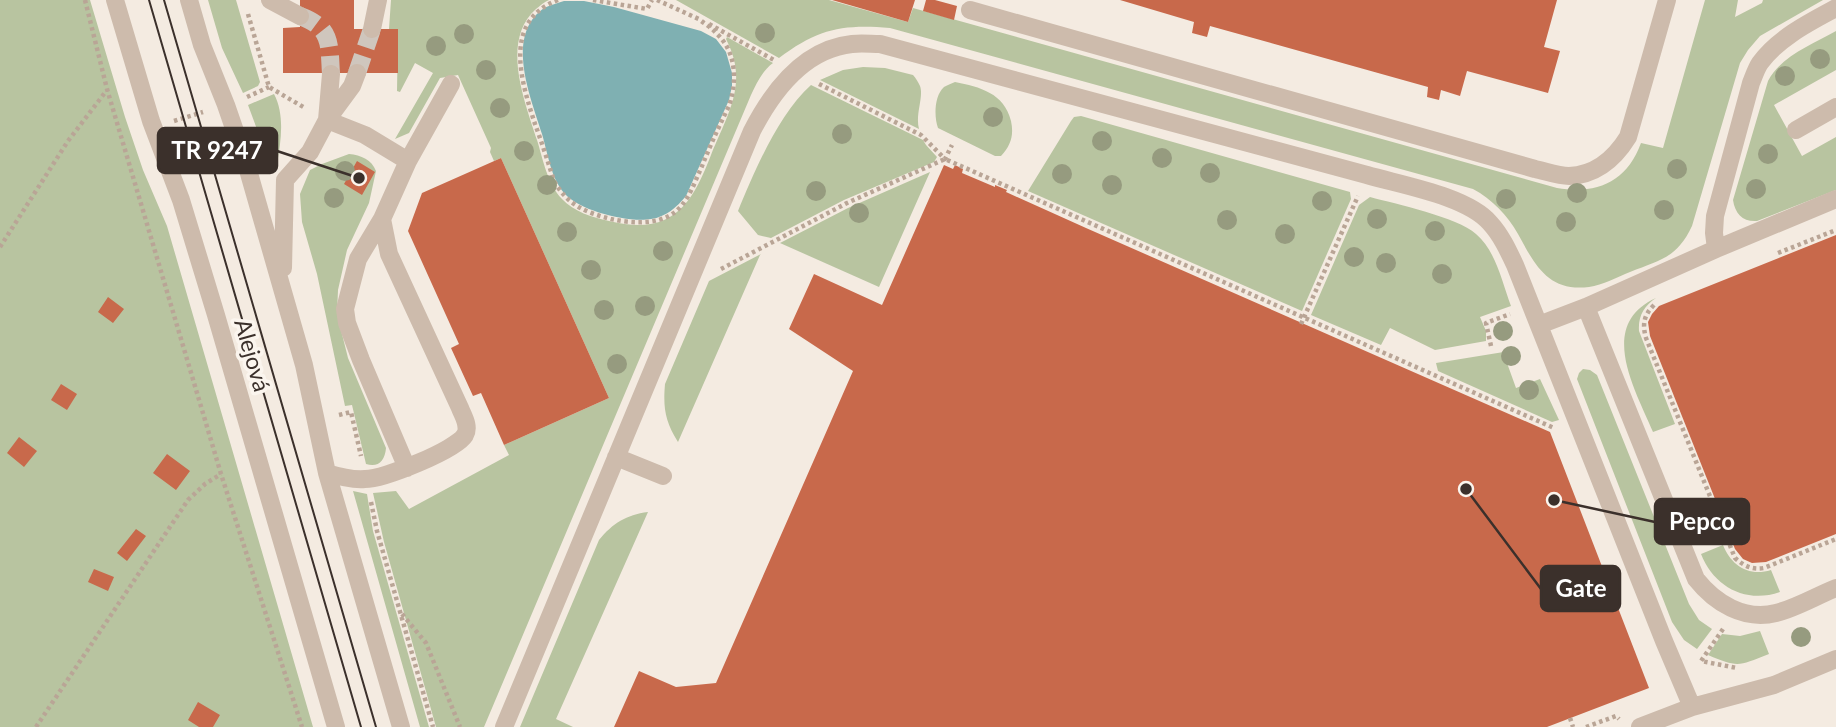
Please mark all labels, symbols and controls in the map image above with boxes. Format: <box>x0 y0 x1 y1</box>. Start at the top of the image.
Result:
callout: TR 9247 <box>158 128 277 173</box>
text: TR 9247 <box>171 135 263 164</box>
street label: Alejová <box>229 315 277 395</box>
callout: Pepco <box>1655 499 1749 544</box>
text: Pepco <box>1669 506 1735 535</box>
callout: Gate <box>1541 566 1620 611</box>
text: Gate <box>1555 573 1607 602</box>

